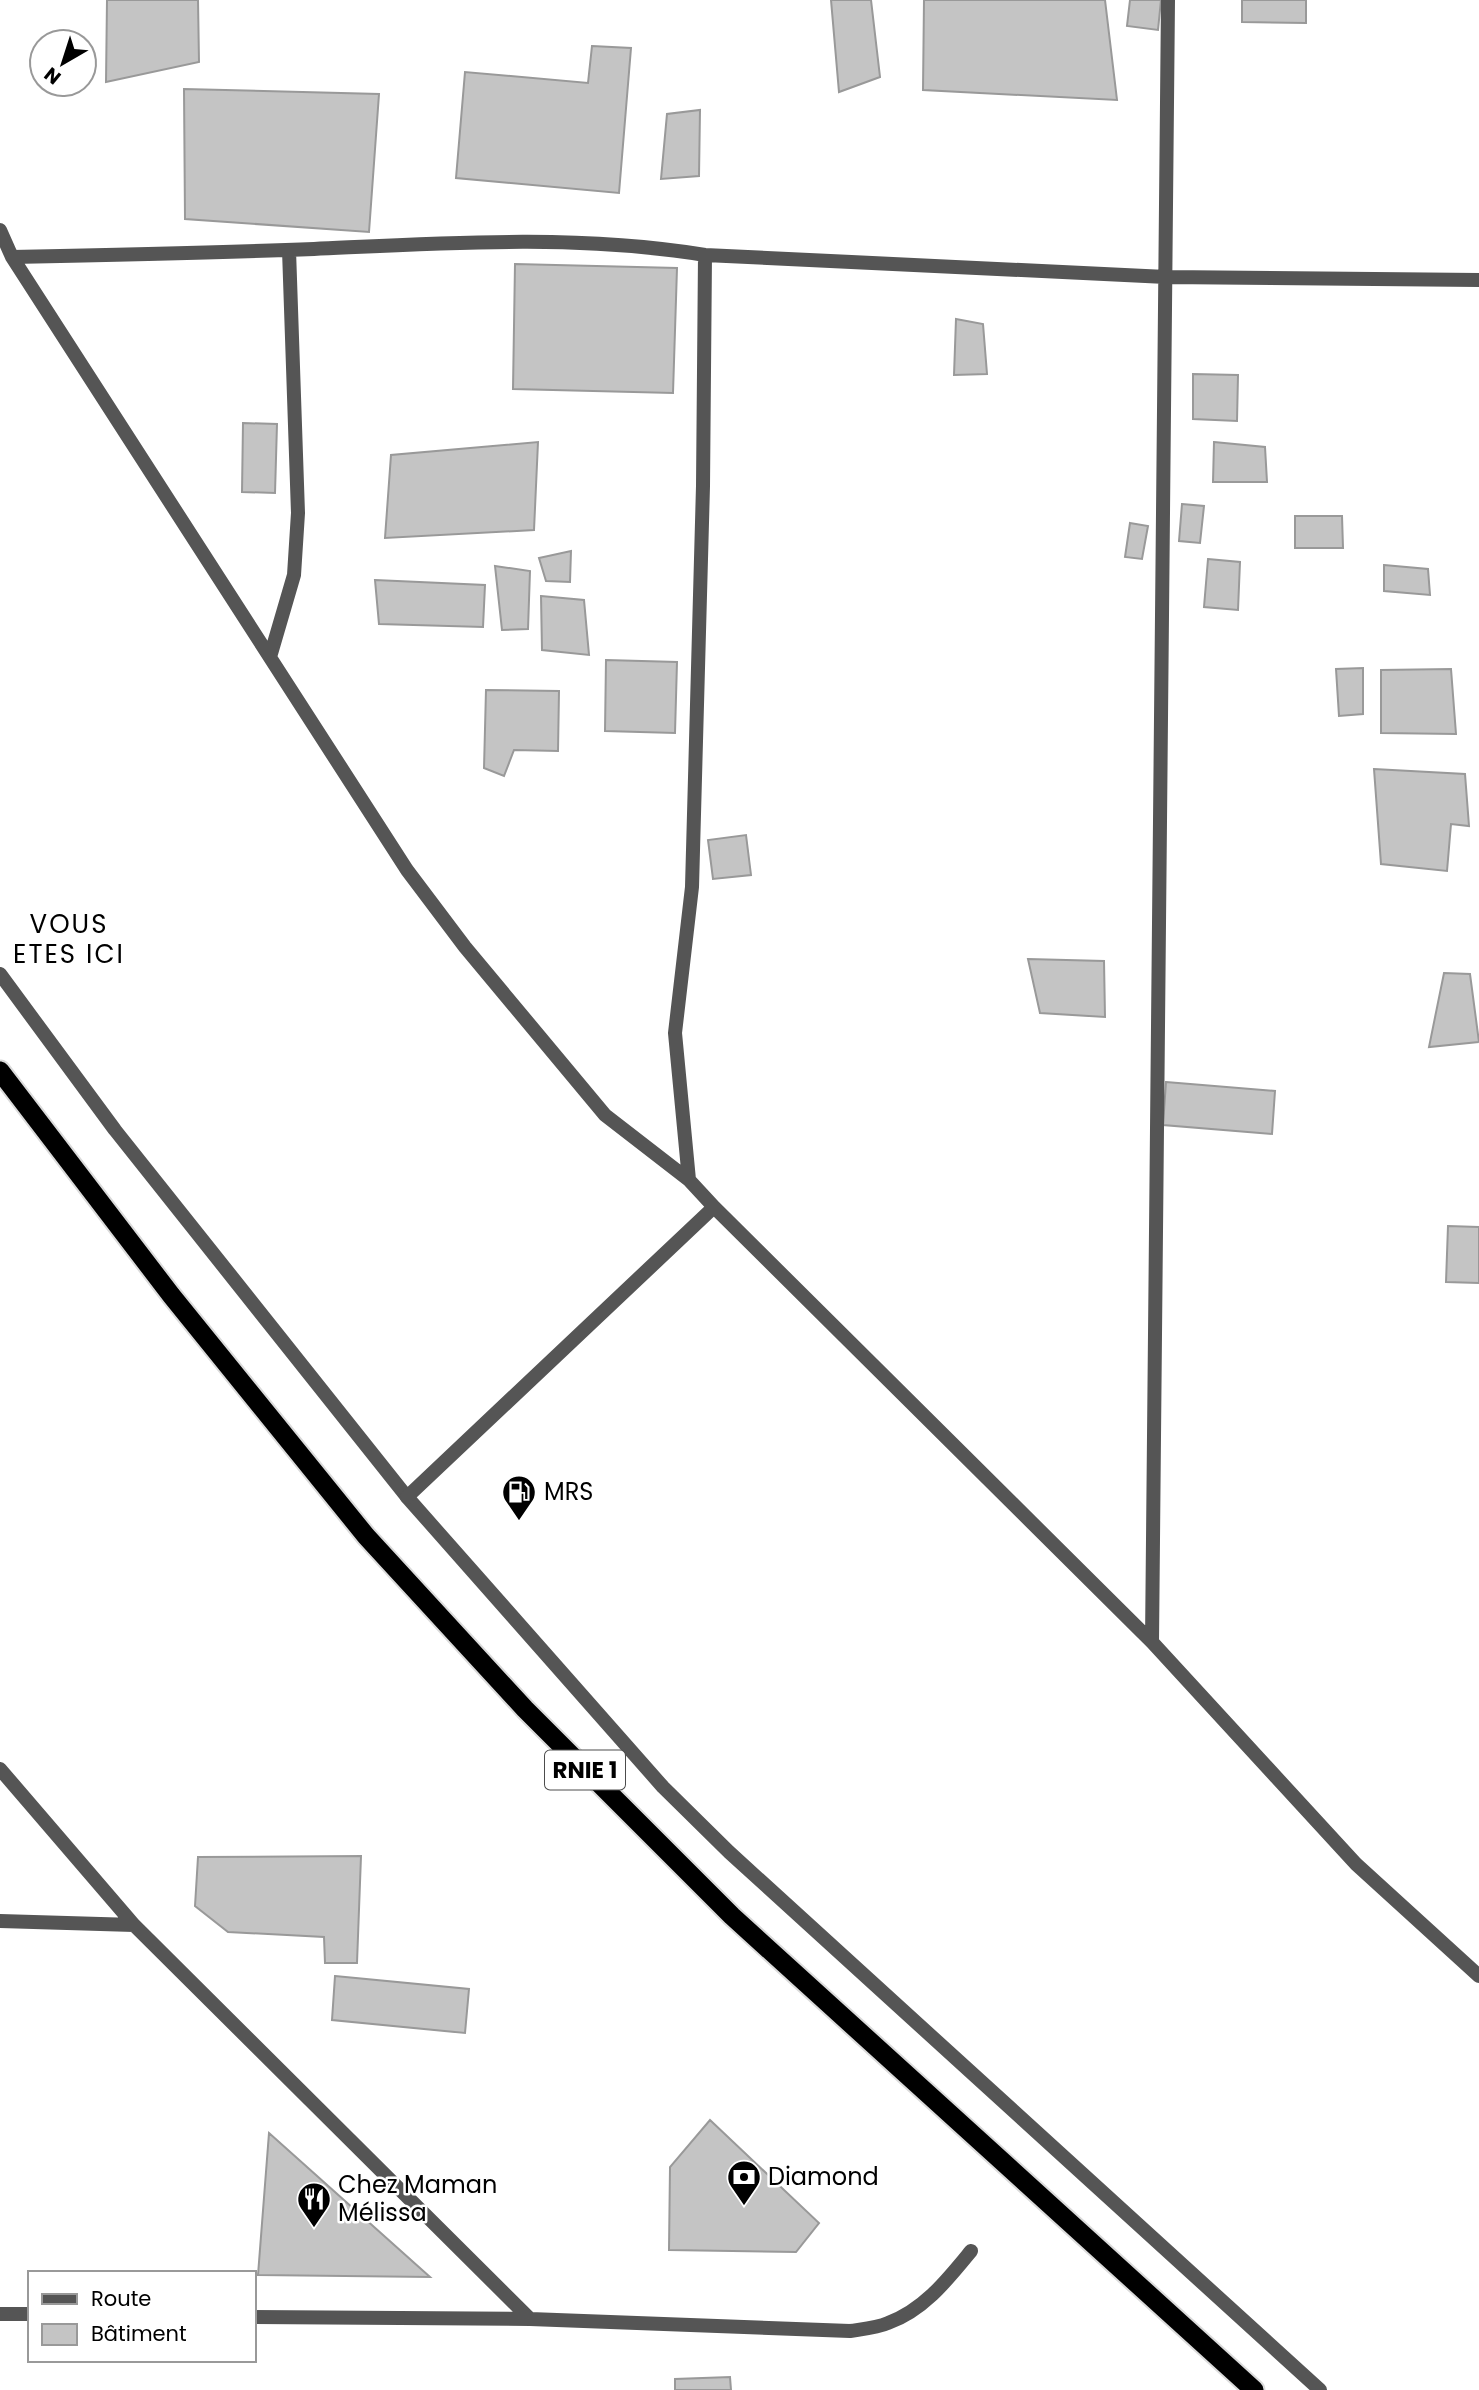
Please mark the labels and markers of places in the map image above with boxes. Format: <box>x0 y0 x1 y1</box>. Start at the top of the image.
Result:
fuel station icon: MRS <box>500 1473 538 1522</box>
place label: MRS <box>544 1475 593 1508</box>
bank icon: Diamond <box>725 2158 763 2207</box>
place label: Diamond <box>768 2160 879 2193</box>
place label: Chez Maman Mélissa <box>338 2168 497 2229</box>
restaurant icon: Chez Maman Mélissa <box>295 2180 333 2229</box>

